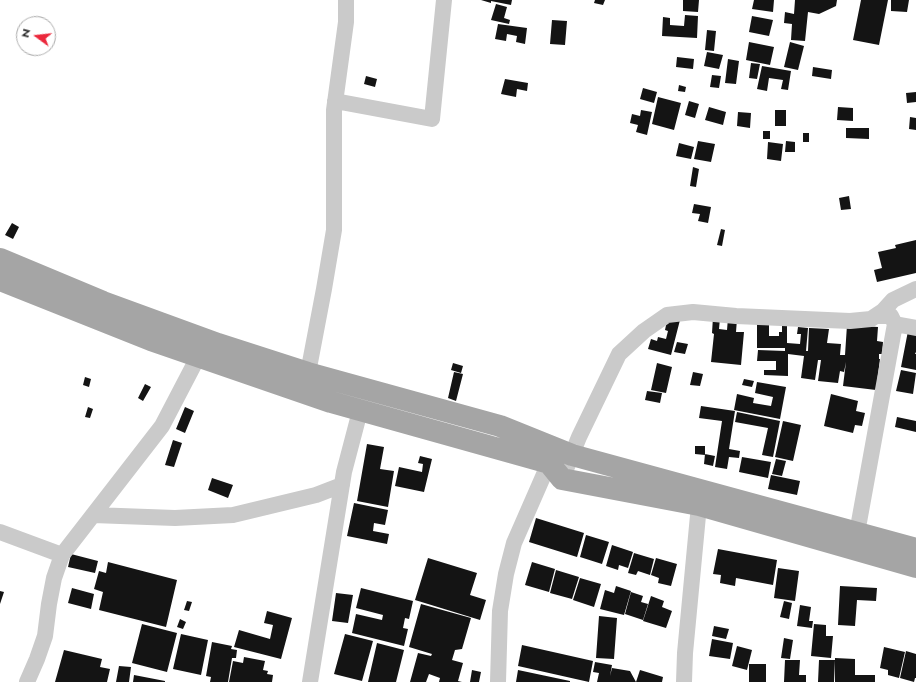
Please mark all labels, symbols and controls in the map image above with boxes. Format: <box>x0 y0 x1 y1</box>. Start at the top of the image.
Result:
north arrow <box>16 16 56 56</box>
text: N <box>17 27 34 39</box>

